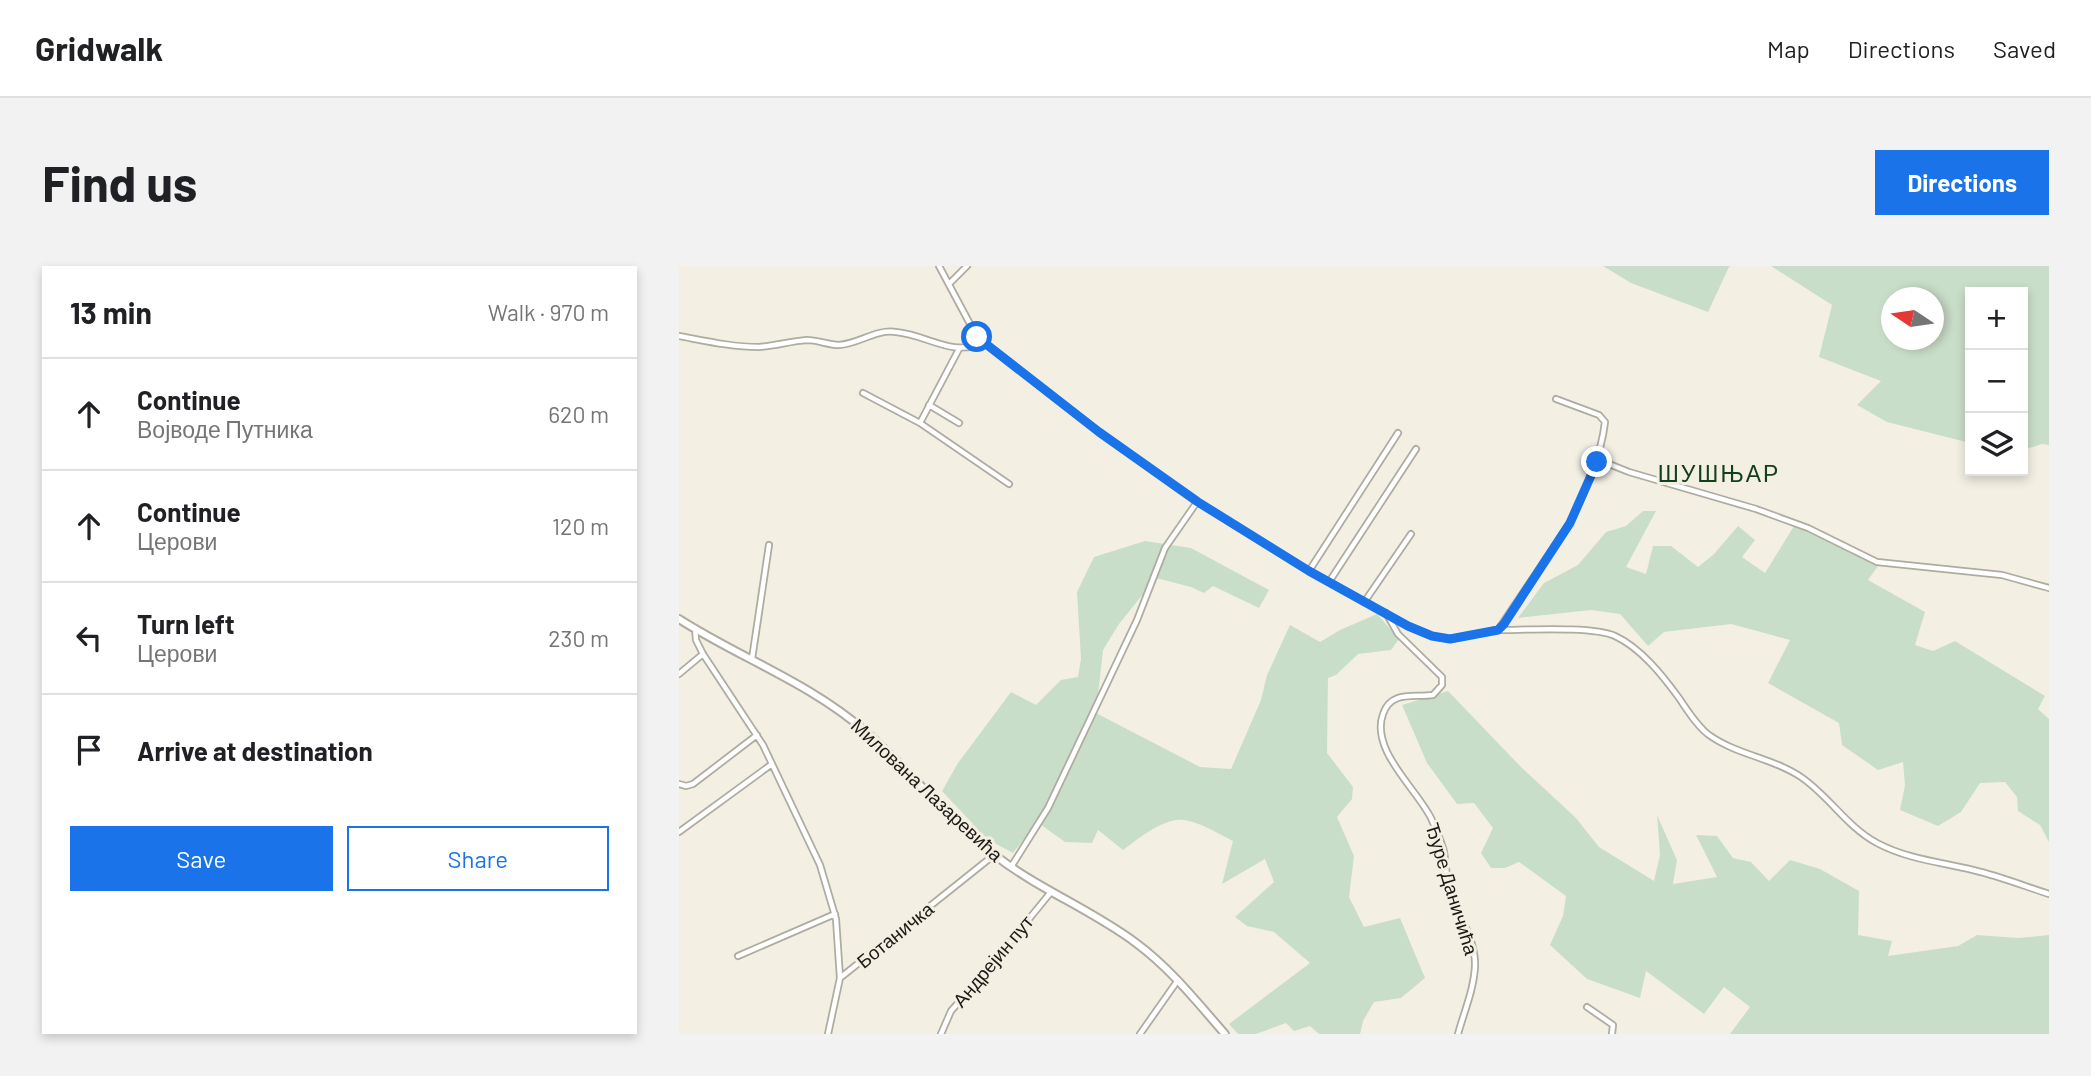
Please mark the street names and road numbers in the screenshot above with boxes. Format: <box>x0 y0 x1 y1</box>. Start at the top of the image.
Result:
street label: Милована Лазаревића <box>847 713 1008 866</box>
street label: Ђуре Даничића <box>1421 820 1484 958</box>
street label: Ботаничка <box>852 896 938 972</box>
street label: Андрејин пут <box>947 910 1038 1011</box>

